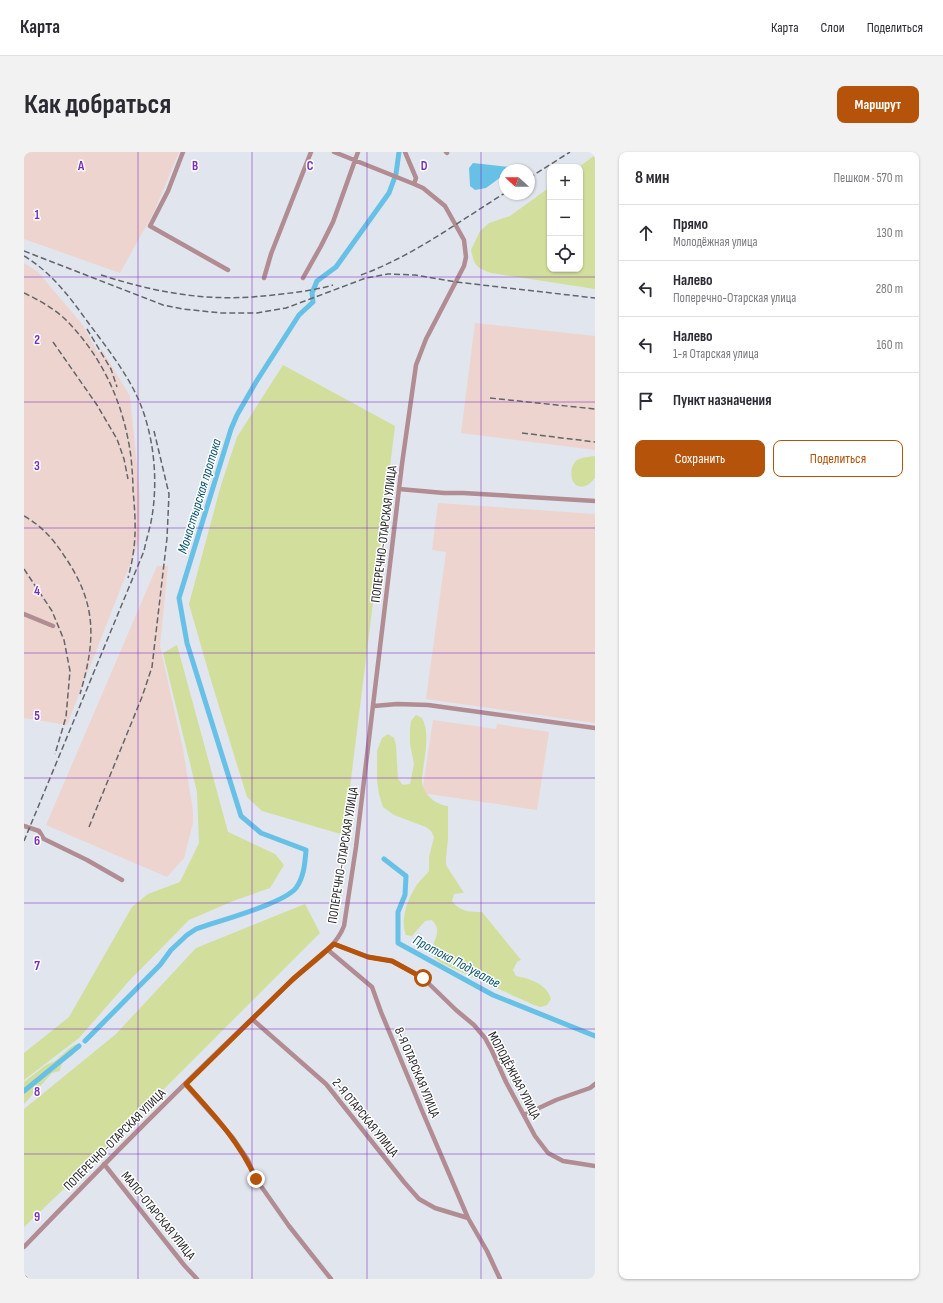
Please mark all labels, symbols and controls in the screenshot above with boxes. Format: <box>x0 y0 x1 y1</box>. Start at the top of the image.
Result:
text: Карта <box>20 16 60 39</box>
text: Карта <box>771 19 799 36</box>
text: Слои <box>821 19 845 36</box>
text: Поделиться <box>867 19 923 36</box>
button: Маршрут <box>837 86 919 123</box>
text: Как добраться <box>24 88 171 121</box>
text: A <box>77 158 85 174</box>
text: B <box>192 158 198 174</box>
text: C <box>307 158 314 174</box>
text: D <box>421 158 428 174</box>
north arrow <box>499 164 535 200</box>
map controls <box>547 164 583 272</box>
button: + <box>547 164 583 200</box>
text: 8 мин <box>635 168 669 188</box>
text: Пешком · 570 m <box>834 170 903 186</box>
button: − <box>547 200 583 236</box>
text: 1 <box>34 207 40 223</box>
text: Прямо <box>673 215 708 234</box>
icon: ahead <box>635 222 657 244</box>
text: 130 m <box>877 225 903 241</box>
text: Молодёжная улица <box>673 234 757 250</box>
button: locate <box>547 236 583 272</box>
text: Налево <box>673 271 713 290</box>
icon: left <box>635 278 657 300</box>
text: 280 m <box>876 281 903 297</box>
text: Поперечно-Отарская улица <box>673 290 796 306</box>
text: Налево <box>673 327 713 346</box>
text: 2 <box>34 332 40 348</box>
icon: left <box>635 334 657 356</box>
text: 160 m <box>877 337 903 353</box>
text: 1-я Отарская улица <box>673 346 759 362</box>
icon: arrive <box>635 390 657 412</box>
text: Пункт назначения <box>673 391 771 410</box>
water label: Монастырская протока <box>174 436 225 556</box>
button: Сохранить <box>635 440 765 477</box>
button: Поделиться <box>773 440 903 477</box>
text: 3 <box>34 458 40 474</box>
street label: ПОПЕРЕЧНО-ОТАРСКАЯ УЛИЦА <box>368 464 400 604</box>
text: 4 <box>34 583 40 599</box>
text: 5 <box>34 708 40 724</box>
street label: ПОПЕРЕЧНО-ОТАРСКАЯ УЛИЦА <box>324 785 362 925</box>
text: 6 <box>34 833 40 849</box>
water label: Протока Подувалье <box>410 931 504 992</box>
text: 7 <box>34 958 40 974</box>
route start <box>414 969 432 987</box>
street label: 8-Я ОТАРСКАЯ УЛИЦА <box>391 1025 443 1120</box>
street label: МОЛОДЁЖНАЯ УЛИЦА <box>484 1029 544 1122</box>
street label: 2-Я ОТАРСКАЯ УЛИЦА <box>329 1075 402 1160</box>
text: 8 <box>34 1084 40 1100</box>
street label: ПОПЕРЕЧНО-ОТАРСКАЯ УЛИЦА <box>60 1085 169 1194</box>
street label: МАЛО-ОТАРСКАЯ УЛИЦА <box>118 1168 199 1263</box>
route end <box>247 1170 265 1188</box>
text: 9 <box>34 1209 40 1225</box>

